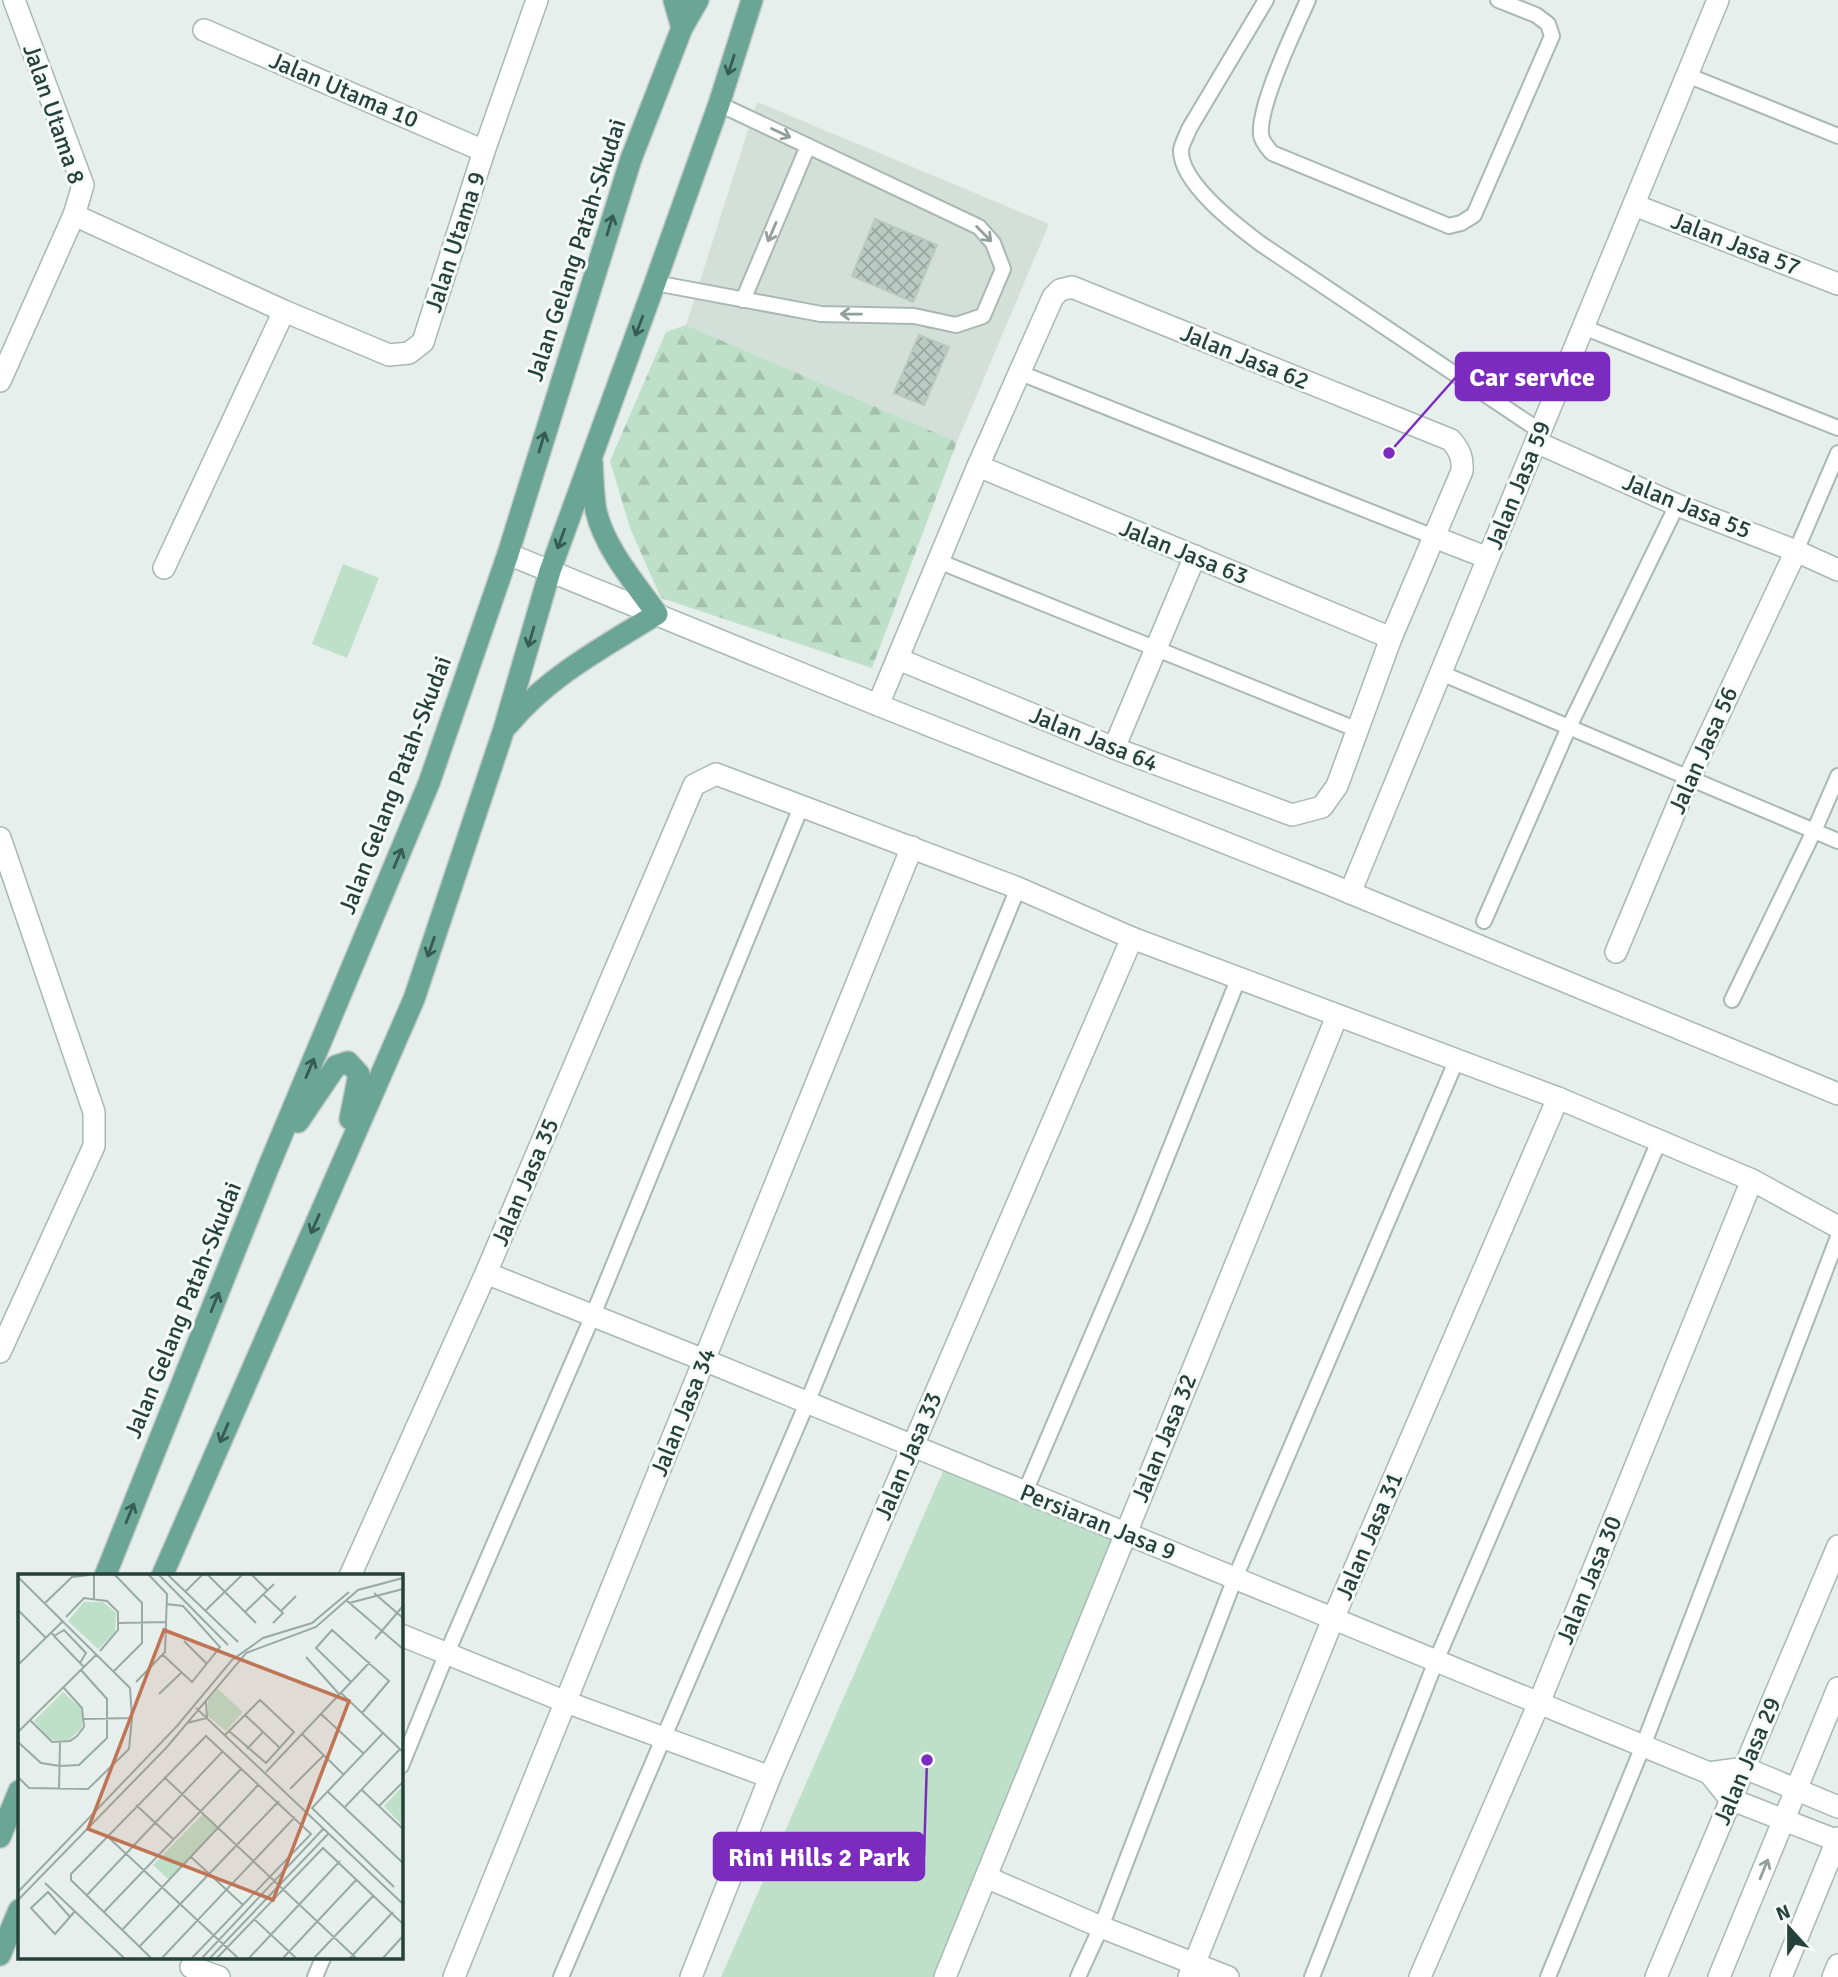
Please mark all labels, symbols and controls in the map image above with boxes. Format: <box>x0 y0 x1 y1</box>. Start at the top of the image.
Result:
street label: Jalan Utama 8 <box>16 40 92 188</box>
street label: Jalan Utama 10 <box>265 45 423 135</box>
one-way arrow <box>724 54 737 76</box>
street label: Jalan Gelang Patah-Skudai <box>519 115 633 385</box>
one-way arrow <box>770 127 791 141</box>
street label: Jalan Utama 9 <box>418 168 492 316</box>
street label: Jalan Jasa 57 <box>1667 206 1805 282</box>
one-way arrow <box>604 214 617 236</box>
one-way arrow <box>765 220 778 242</box>
one-way arrow <box>975 225 992 242</box>
one-way arrow <box>839 308 862 321</box>
one-way arrow <box>632 314 645 336</box>
street label: Jalan Jasa 62 <box>1176 318 1314 396</box>
callout: Car service <box>1456 353 1609 400</box>
text: Car service <box>1469 362 1595 394</box>
street label: Jalan Jasa 59 <box>1479 416 1557 554</box>
one-way arrow <box>536 431 549 453</box>
street label: Jalan Jasa 55 <box>1618 467 1756 545</box>
street label: Jalan Jasa 63 <box>1115 513 1253 591</box>
one-way arrow <box>554 528 566 550</box>
one-way arrow <box>523 625 536 647</box>
street label: Jalan Gelang Patah-Skudai <box>332 652 458 918</box>
street label: Jalan Jasa 56 <box>1662 682 1744 818</box>
street label: Jalan Jasa 64 <box>1025 700 1163 778</box>
one-way arrow <box>392 848 405 870</box>
one-way arrow <box>424 935 436 957</box>
one-way arrow <box>304 1058 317 1079</box>
street label: Jalan Jasa 35 <box>485 1114 565 1250</box>
street label: Jalan Gelang Patah-Skudai <box>118 1177 248 1443</box>
one-way arrow <box>308 1213 321 1234</box>
one-way arrow <box>209 1291 222 1313</box>
street label: Jalan Jasa 34 <box>644 1343 722 1481</box>
street label: Jalan Jasa 32 <box>1125 1369 1203 1507</box>
street label: Jalan Jasa 33 <box>868 1388 948 1524</box>
one-way arrow <box>217 1421 230 1443</box>
street label: Jalan Jasa 31 <box>1329 1468 1409 1604</box>
street label: Persiaran Jasa 9 <box>1016 1477 1180 1567</box>
one-way arrow <box>125 1502 138 1524</box>
street label: Jalan Jasa 30 <box>1550 1511 1628 1649</box>
inset map <box>18 1574 402 1960</box>
street label: Jalan Jasa 29 <box>1707 1693 1787 1829</box>
callout: Rini Hills 2 Park <box>714 1833 924 1880</box>
text: Rini Hills 2 Park <box>728 1842 910 1874</box>
one-way arrow <box>1758 1858 1771 1880</box>
north arrow <box>1754 1893 1824 1963</box>
text: N <box>1773 1899 1794 1927</box>

